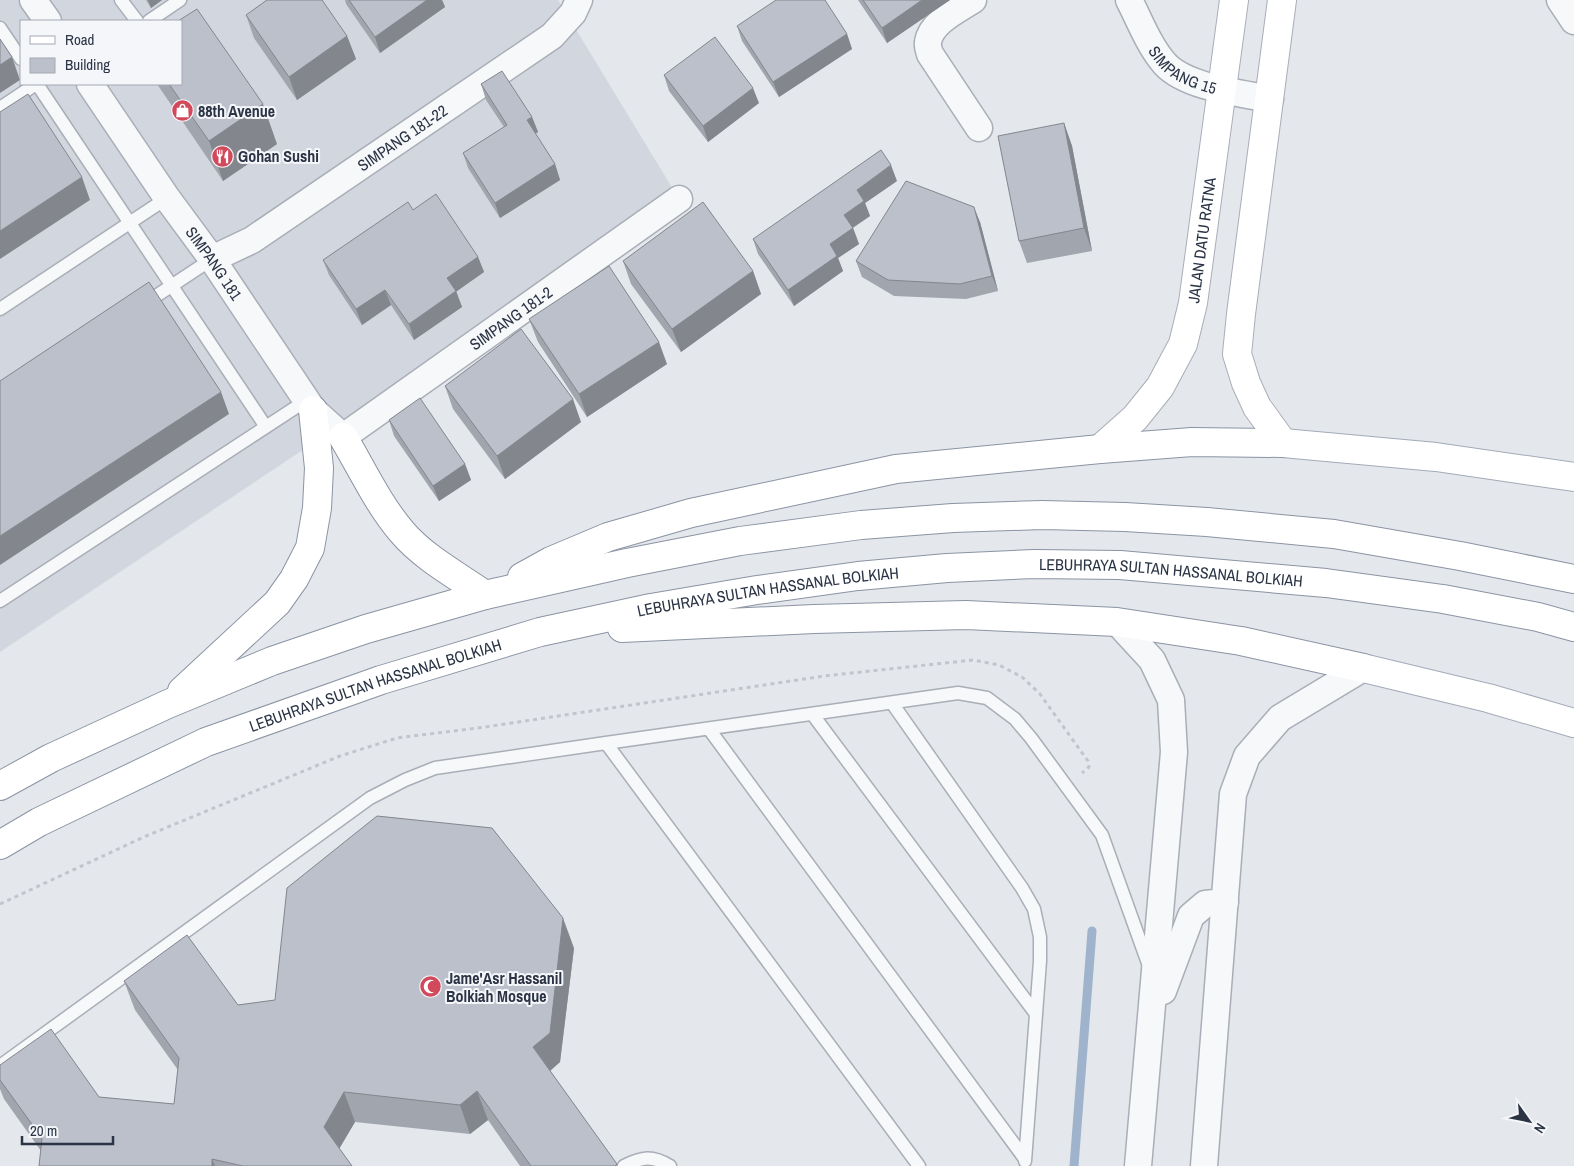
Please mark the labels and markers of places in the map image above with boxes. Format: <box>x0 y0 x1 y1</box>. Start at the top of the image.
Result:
shop icon: 88th Avenue <box>170 99 194 123</box>
place label: 88th Avenue <box>198 100 275 122</box>
restaurant icon: Gohan Sushi <box>210 144 234 168</box>
place label: Gohan Sushi <box>238 145 319 167</box>
place label: Jame'Asr Hassanil Bolkiah Mosque <box>446 967 562 1007</box>
mosque icon: Jame'Asr Hassanil Bolkiah Mosque <box>418 975 442 999</box>

